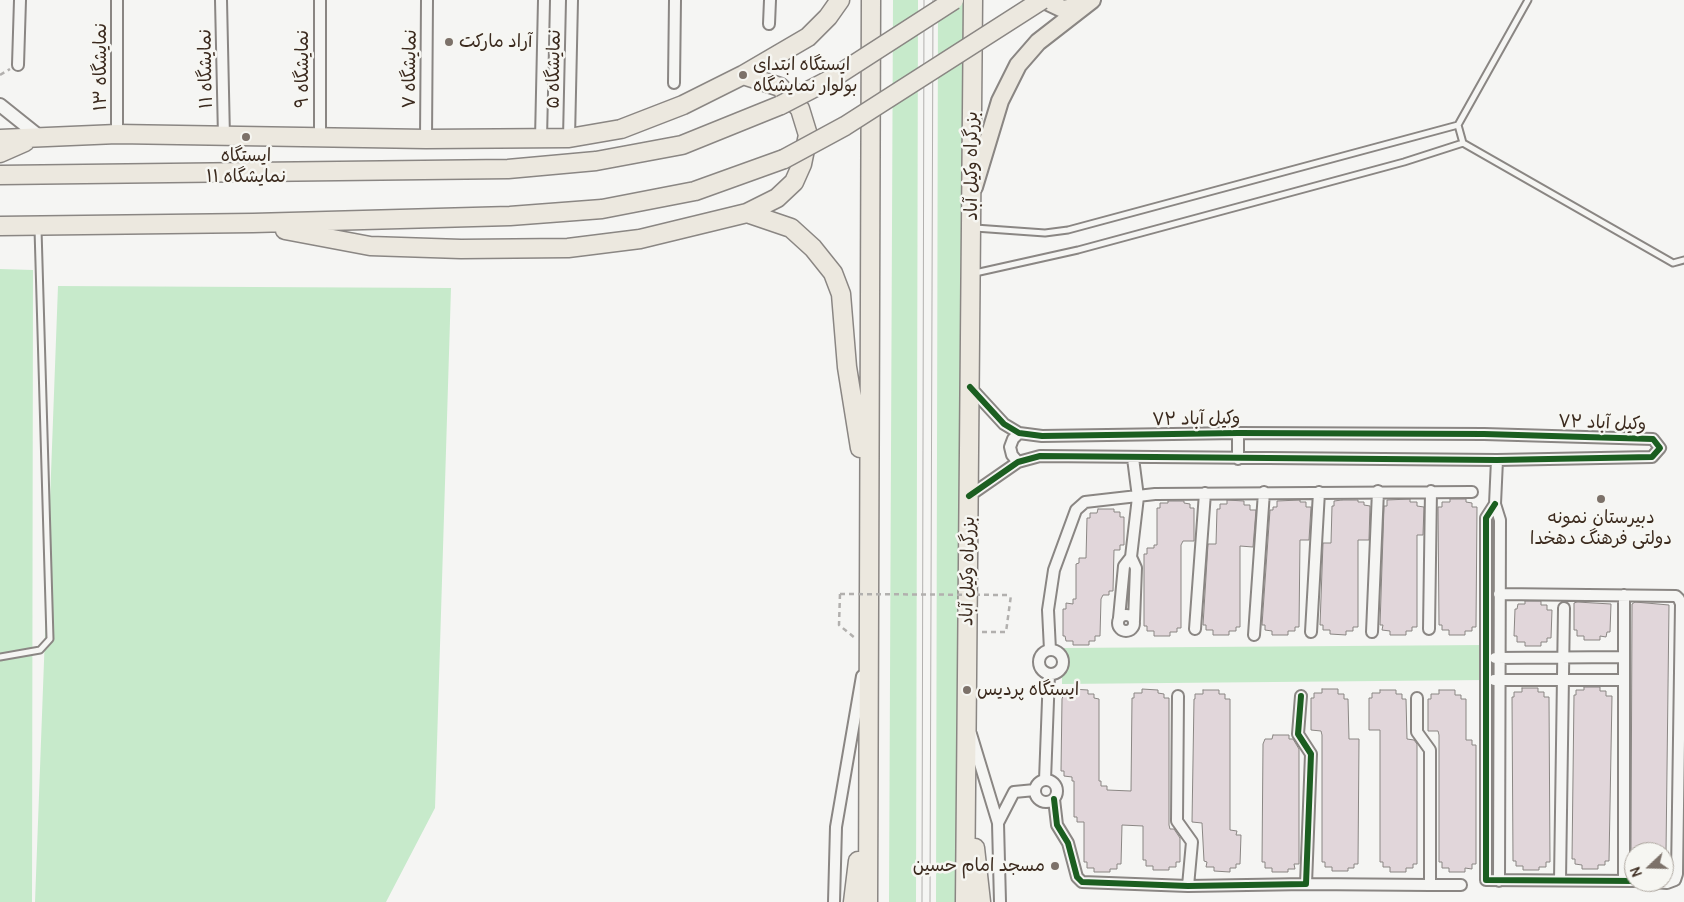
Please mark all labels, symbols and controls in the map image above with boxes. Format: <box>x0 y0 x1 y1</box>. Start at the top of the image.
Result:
street label: نمایشگاه ۱۳ <box>90 23 112 111</box>
street label: نمایشگاه ۱۱ <box>195 29 217 109</box>
street label: نمایشگاه ۷ <box>399 29 421 109</box>
street label: نمایشگاه ۵ <box>543 29 565 109</box>
street label: نمایشگاه ۹ <box>292 30 314 108</box>
place label: آراد مارکت <box>459 31 532 53</box>
marker: آراد مارکت <box>443 36 455 48</box>
place label: ایستگاه ابتدای بولوار نمایشگاه <box>753 54 857 96</box>
marker: ایستگاه ابتدای بولوار نمایشگاه <box>737 69 749 81</box>
street label: بزرگراه وکیل آباد <box>961 111 983 221</box>
marker: ایستگاه نمایشگاه ۱۱ <box>240 131 252 143</box>
place label: ایستگاه نمایشگاه ۱۱ <box>206 145 286 188</box>
street label: ۷۲ وکیل آباد <box>1152 407 1240 431</box>
street label: ۷۲ وکیل آباد <box>1557 411 1647 435</box>
marker: دبیرستان نمونه دولتی فرهنگ دهخدا <box>1595 493 1607 505</box>
place label: دبیرستان نمونه دولتی فرهنگ دهخدا <box>1530 507 1672 550</box>
street label: بزرگراه وکیل آباد <box>956 516 980 626</box>
place label: ایستگاه پردیس <box>977 679 1079 701</box>
marker: ایستگاه پردیس <box>961 684 973 696</box>
north arrow <box>1624 842 1674 892</box>
place label: مسجد امام حسین <box>913 855 1045 877</box>
marker: مسجد امام حسین <box>1049 860 1061 872</box>
text: N <box>1626 864 1646 880</box>

